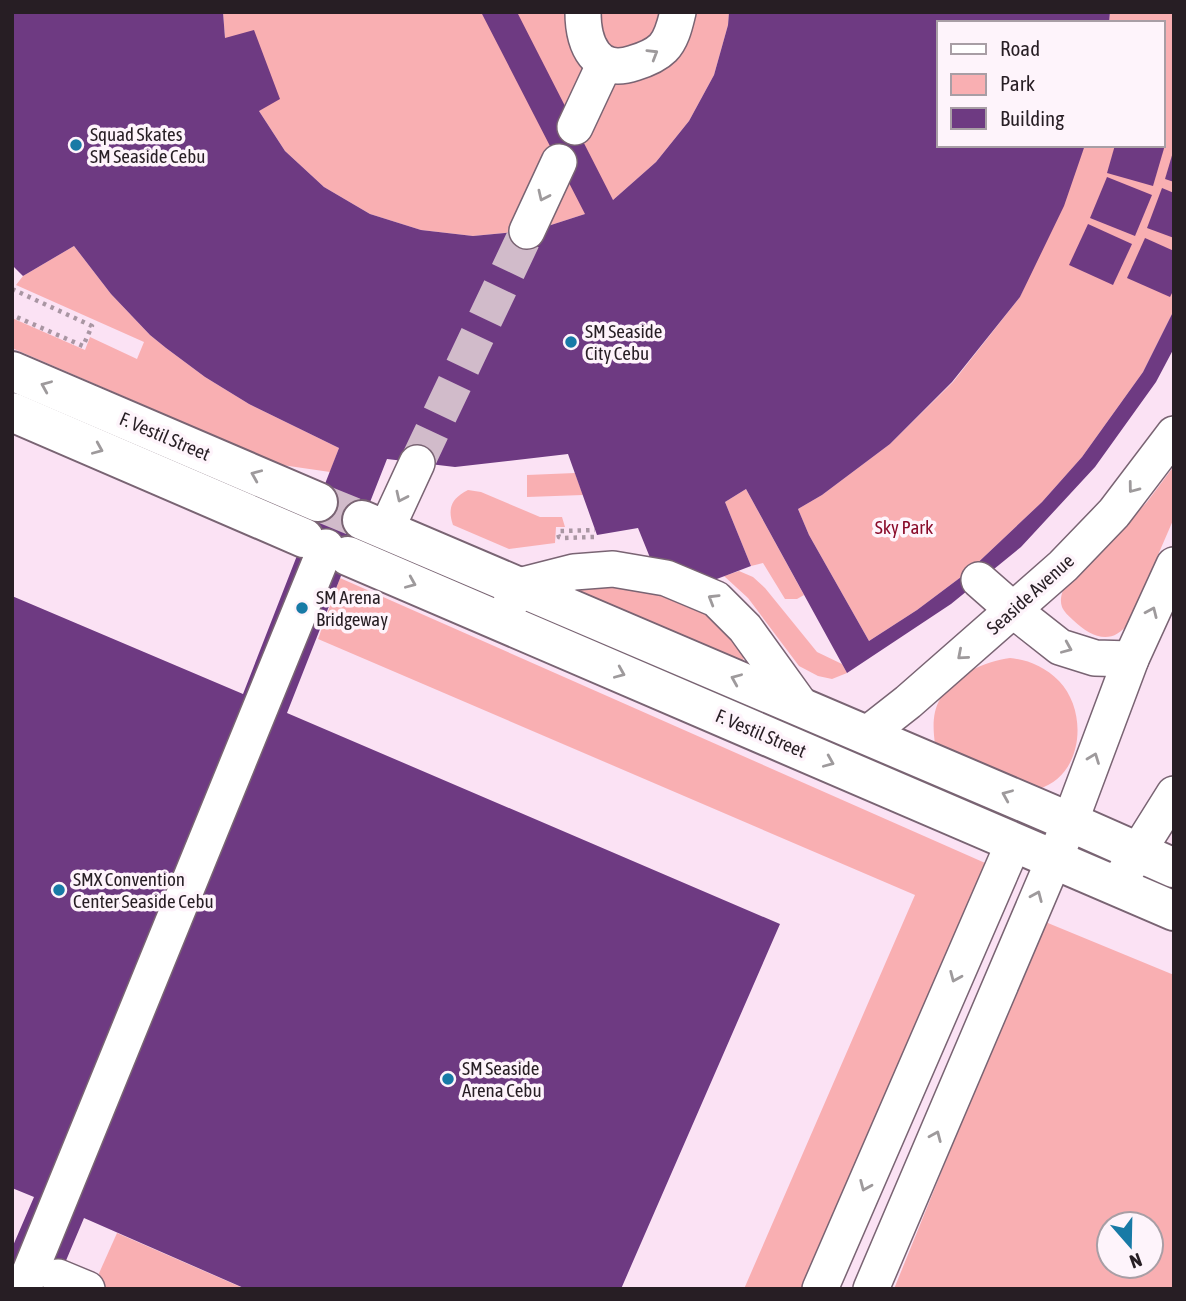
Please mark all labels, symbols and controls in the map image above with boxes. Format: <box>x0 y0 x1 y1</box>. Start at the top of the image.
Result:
legend <box>937 21 1165 147</box>
text: Road <box>1000 36 1040 60</box>
one-way arrow <box>645 49 658 62</box>
text: Park <box>1000 71 1035 95</box>
text: Building <box>1000 106 1064 130</box>
place label: Squad Skates SM Seaside Cebu <box>90 123 205 167</box>
marker: Squad Skates SM Seaside Cebu <box>68 137 84 153</box>
one-way arrow <box>537 189 551 202</box>
place label: SM Seaside City Cebu <box>585 320 662 364</box>
marker: SM Seaside City Cebu <box>563 334 579 350</box>
one-way arrow <box>41 380 53 394</box>
street label: F. Vestil Street <box>117 407 213 465</box>
one-way arrow <box>90 441 103 455</box>
one-way arrow <box>251 469 263 483</box>
one-way arrow <box>1129 481 1141 493</box>
one-way arrow <box>395 490 409 502</box>
park label: Sky Park <box>875 516 934 538</box>
street label: Seaside Avenue <box>982 549 1078 639</box>
one-way arrow <box>404 575 416 589</box>
place label: SM Arena Bridgeway <box>316 586 388 630</box>
one-way arrow <box>707 594 720 607</box>
marker: SM Arena Bridgeway <box>294 600 310 616</box>
one-way arrow <box>1144 607 1158 619</box>
one-way arrow <box>1060 639 1072 653</box>
one-way arrow <box>957 647 970 659</box>
one-way arrow <box>613 665 625 679</box>
one-way arrow <box>731 673 743 687</box>
street label: F. Vestil Street <box>713 704 809 762</box>
one-way arrow <box>1086 752 1100 764</box>
one-way arrow <box>822 754 834 768</box>
one-way arrow <box>1002 789 1014 803</box>
place label: SMX Convention Center Seaside Cebu <box>73 868 214 912</box>
marker: SMX Convention Center Seaside Cebu <box>51 882 67 898</box>
one-way arrow <box>1029 891 1043 903</box>
one-way arrow <box>949 970 963 982</box>
place label: SM Seaside Arena Cebu <box>462 1057 542 1101</box>
marker: SM Seaside Arena Cebu <box>440 1071 456 1087</box>
one-way arrow <box>928 1130 942 1143</box>
one-way arrow <box>859 1179 873 1191</box>
north arrow <box>1095 1210 1165 1280</box>
text: N <box>1127 1249 1145 1273</box>

